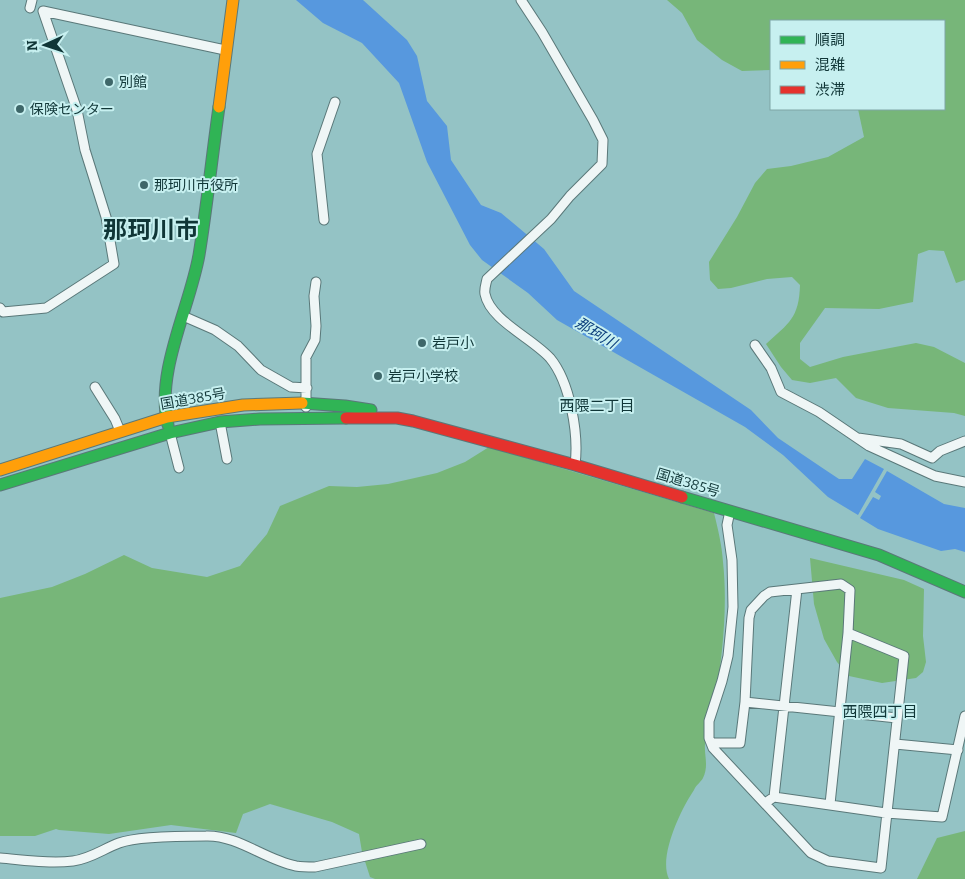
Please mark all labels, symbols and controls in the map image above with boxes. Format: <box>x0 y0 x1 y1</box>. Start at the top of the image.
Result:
north arrow <box>20 20 70 70</box>
legend <box>770 20 945 110</box>
text: 順調 <box>815 31 845 49</box>
text: N <box>24 40 41 51</box>
text: 混雑 <box>815 56 845 74</box>
place label: 別館 <box>119 74 147 91</box>
marker: 別館 <box>103 76 115 88</box>
text: 渋滞 <box>815 81 845 99</box>
place label: 保険センター <box>30 101 114 118</box>
marker: 保険センター <box>14 103 26 115</box>
place label: 那珂川市役所 <box>154 177 238 194</box>
marker: 那珂川市役所 <box>138 179 150 191</box>
district label: 那珂川市 <box>103 216 199 244</box>
water label: 那珂川 <box>572 314 622 353</box>
place label: 岩戸小 <box>432 335 474 352</box>
marker: 岩戸小 <box>416 337 428 349</box>
place label: 岩戸小学校 <box>388 368 458 385</box>
marker: 岩戸小学校 <box>372 370 384 382</box>
street label: 国道385号 <box>159 385 227 413</box>
district label: 西隈二丁目 <box>559 397 635 415</box>
street label: 国道385号 <box>654 465 722 501</box>
district label: 西隈四丁目 <box>842 703 918 721</box>

